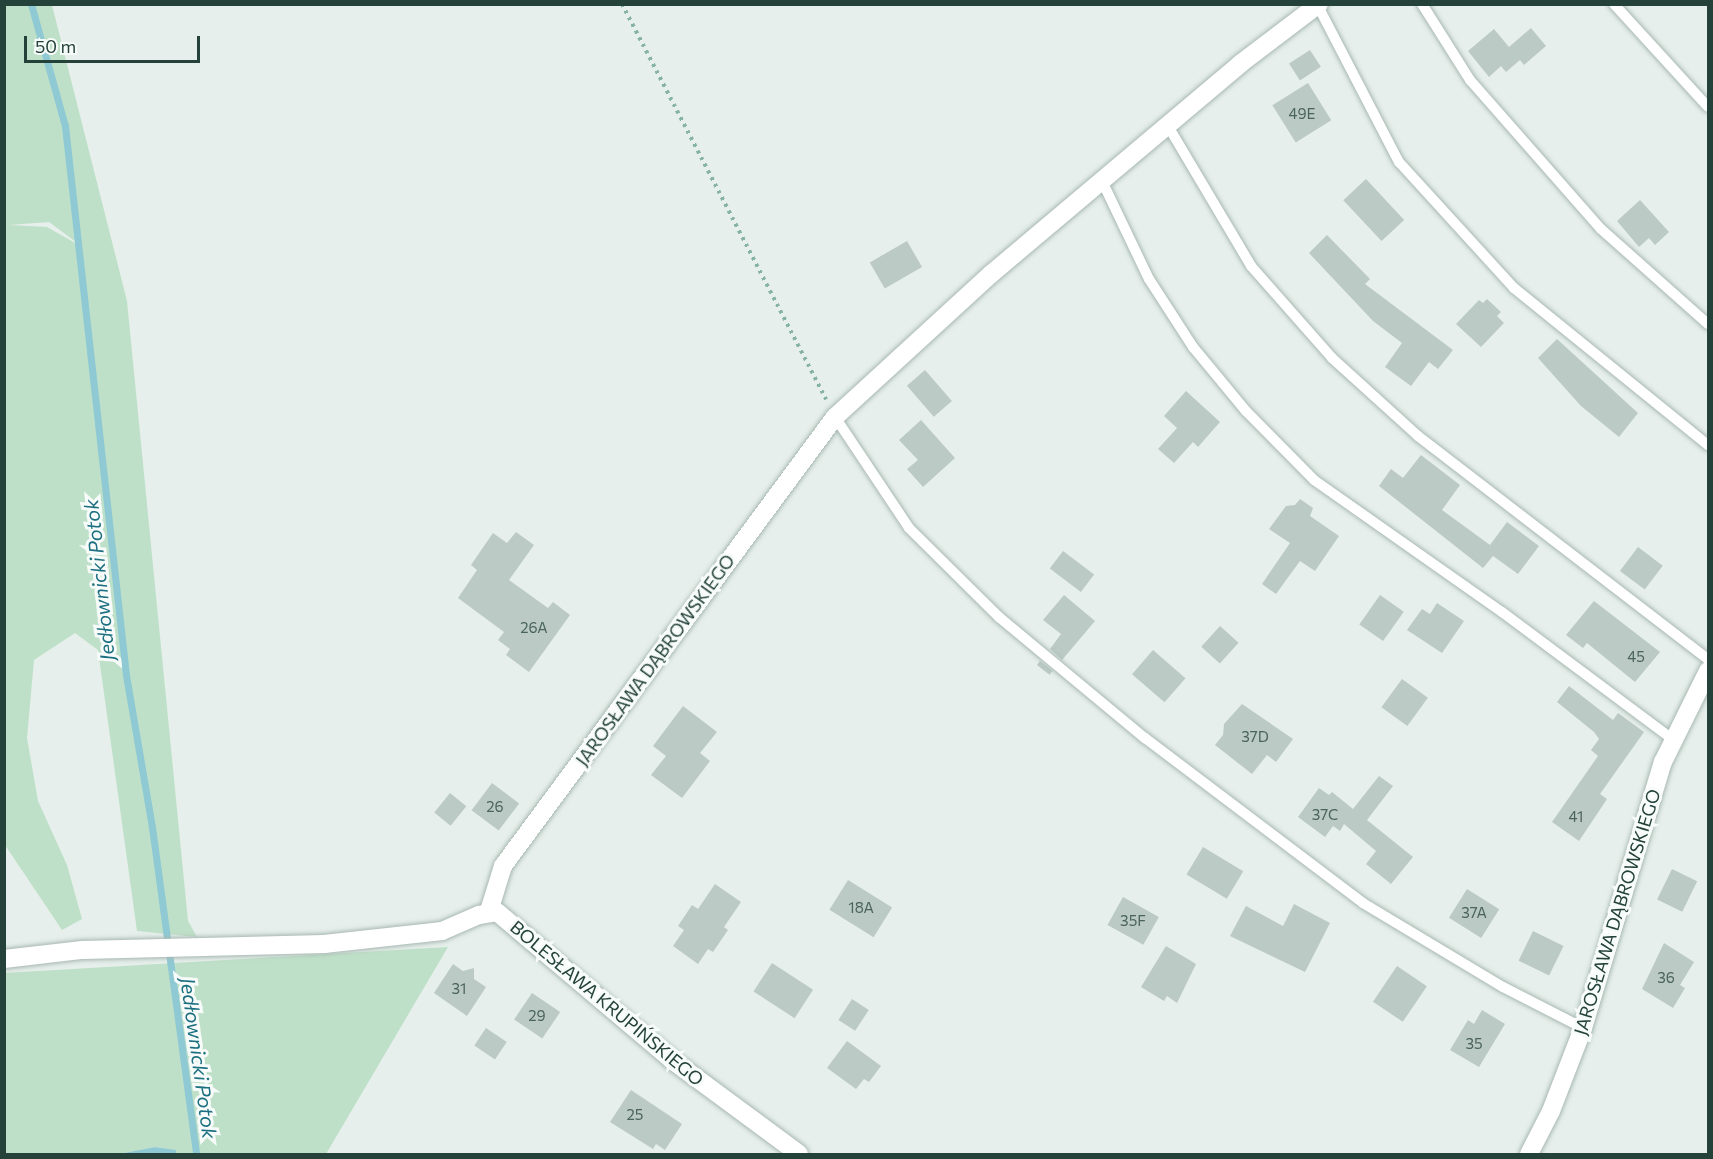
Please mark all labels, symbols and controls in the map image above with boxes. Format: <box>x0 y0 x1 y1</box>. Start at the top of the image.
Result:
scale bar <box>27 24 202 62</box>
text: 50 m <box>35 35 76 57</box>
house number: 49E <box>1288 105 1316 123</box>
water label: Jedłownicki Potok <box>79 498 119 662</box>
street label: JAROSŁAWA DĄBROWSKIEGO <box>571 550 739 770</box>
house number: 26A <box>520 619 548 637</box>
house number: 45 <box>1627 648 1645 666</box>
house number: 37D <box>1241 728 1269 746</box>
street label: JAROSŁAWA DĄBROWSKIEGO <box>1569 786 1665 1038</box>
house number: 26 <box>486 798 504 816</box>
house number: 37C <box>1312 806 1338 824</box>
house number: 41 <box>1569 808 1583 826</box>
house number: 18A <box>848 899 874 917</box>
house number: 37A <box>1461 904 1487 922</box>
house number: 35F <box>1120 912 1146 930</box>
street label: BOLESŁAWA KRUPIŃSKIEGO <box>506 916 708 1090</box>
house number: 36 <box>1657 969 1675 987</box>
water label: Jedłownicki Potok <box>176 976 222 1140</box>
house number: 31 <box>452 980 466 998</box>
house number: 29 <box>528 1007 546 1025</box>
house number: 35 <box>1465 1035 1483 1053</box>
house number: 25 <box>627 1106 643 1124</box>

